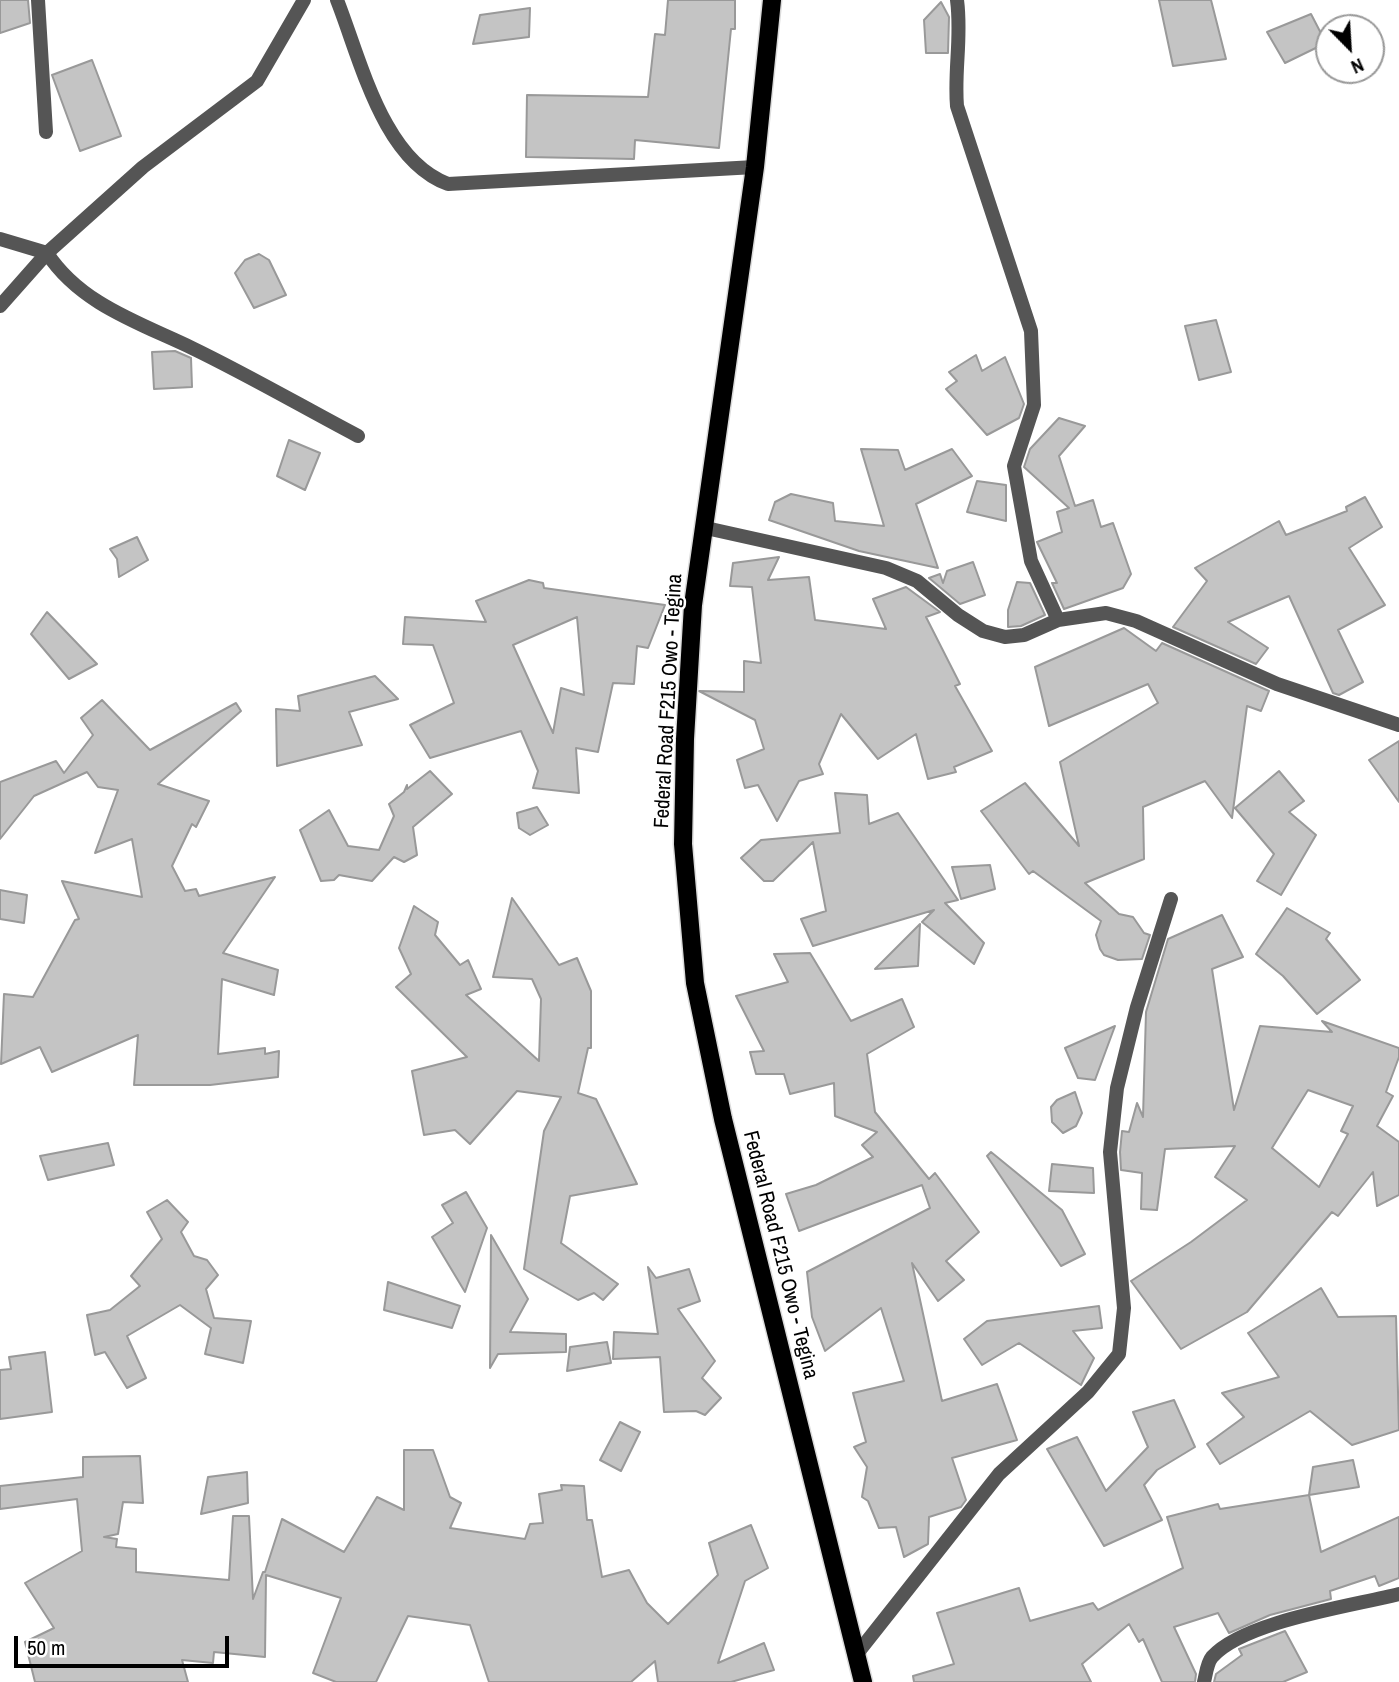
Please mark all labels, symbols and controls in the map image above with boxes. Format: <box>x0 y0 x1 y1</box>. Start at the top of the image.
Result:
north arrow <box>1315 14 1385 84</box>
text: N <box>1347 52 1368 81</box>
street label: Federal Road F215 Owo - Tegina <box>650 573 688 829</box>
street label: Federal Road F215 Owo - Tegina <box>737 1128 823 1382</box>
scale bar <box>18 1622 233 1666</box>
text: 50 m <box>27 1633 65 1662</box>

